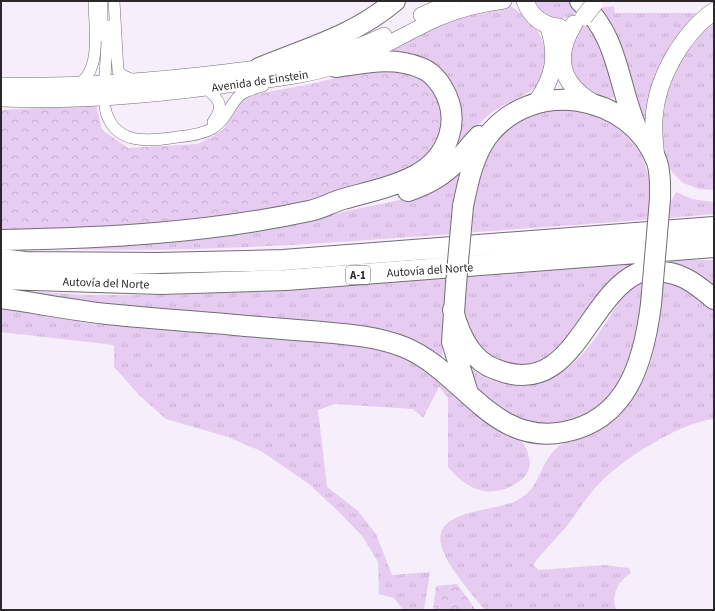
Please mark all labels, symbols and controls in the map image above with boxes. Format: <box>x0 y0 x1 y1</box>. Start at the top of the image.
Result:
street label: Avenida de Einstein <box>211 66 310 97</box>
street label: Autovía del Norte <box>386 259 474 282</box>
road number: A-1 <box>346 266 370 284</box>
street label: Autovía del Norte <box>62 273 150 294</box>

